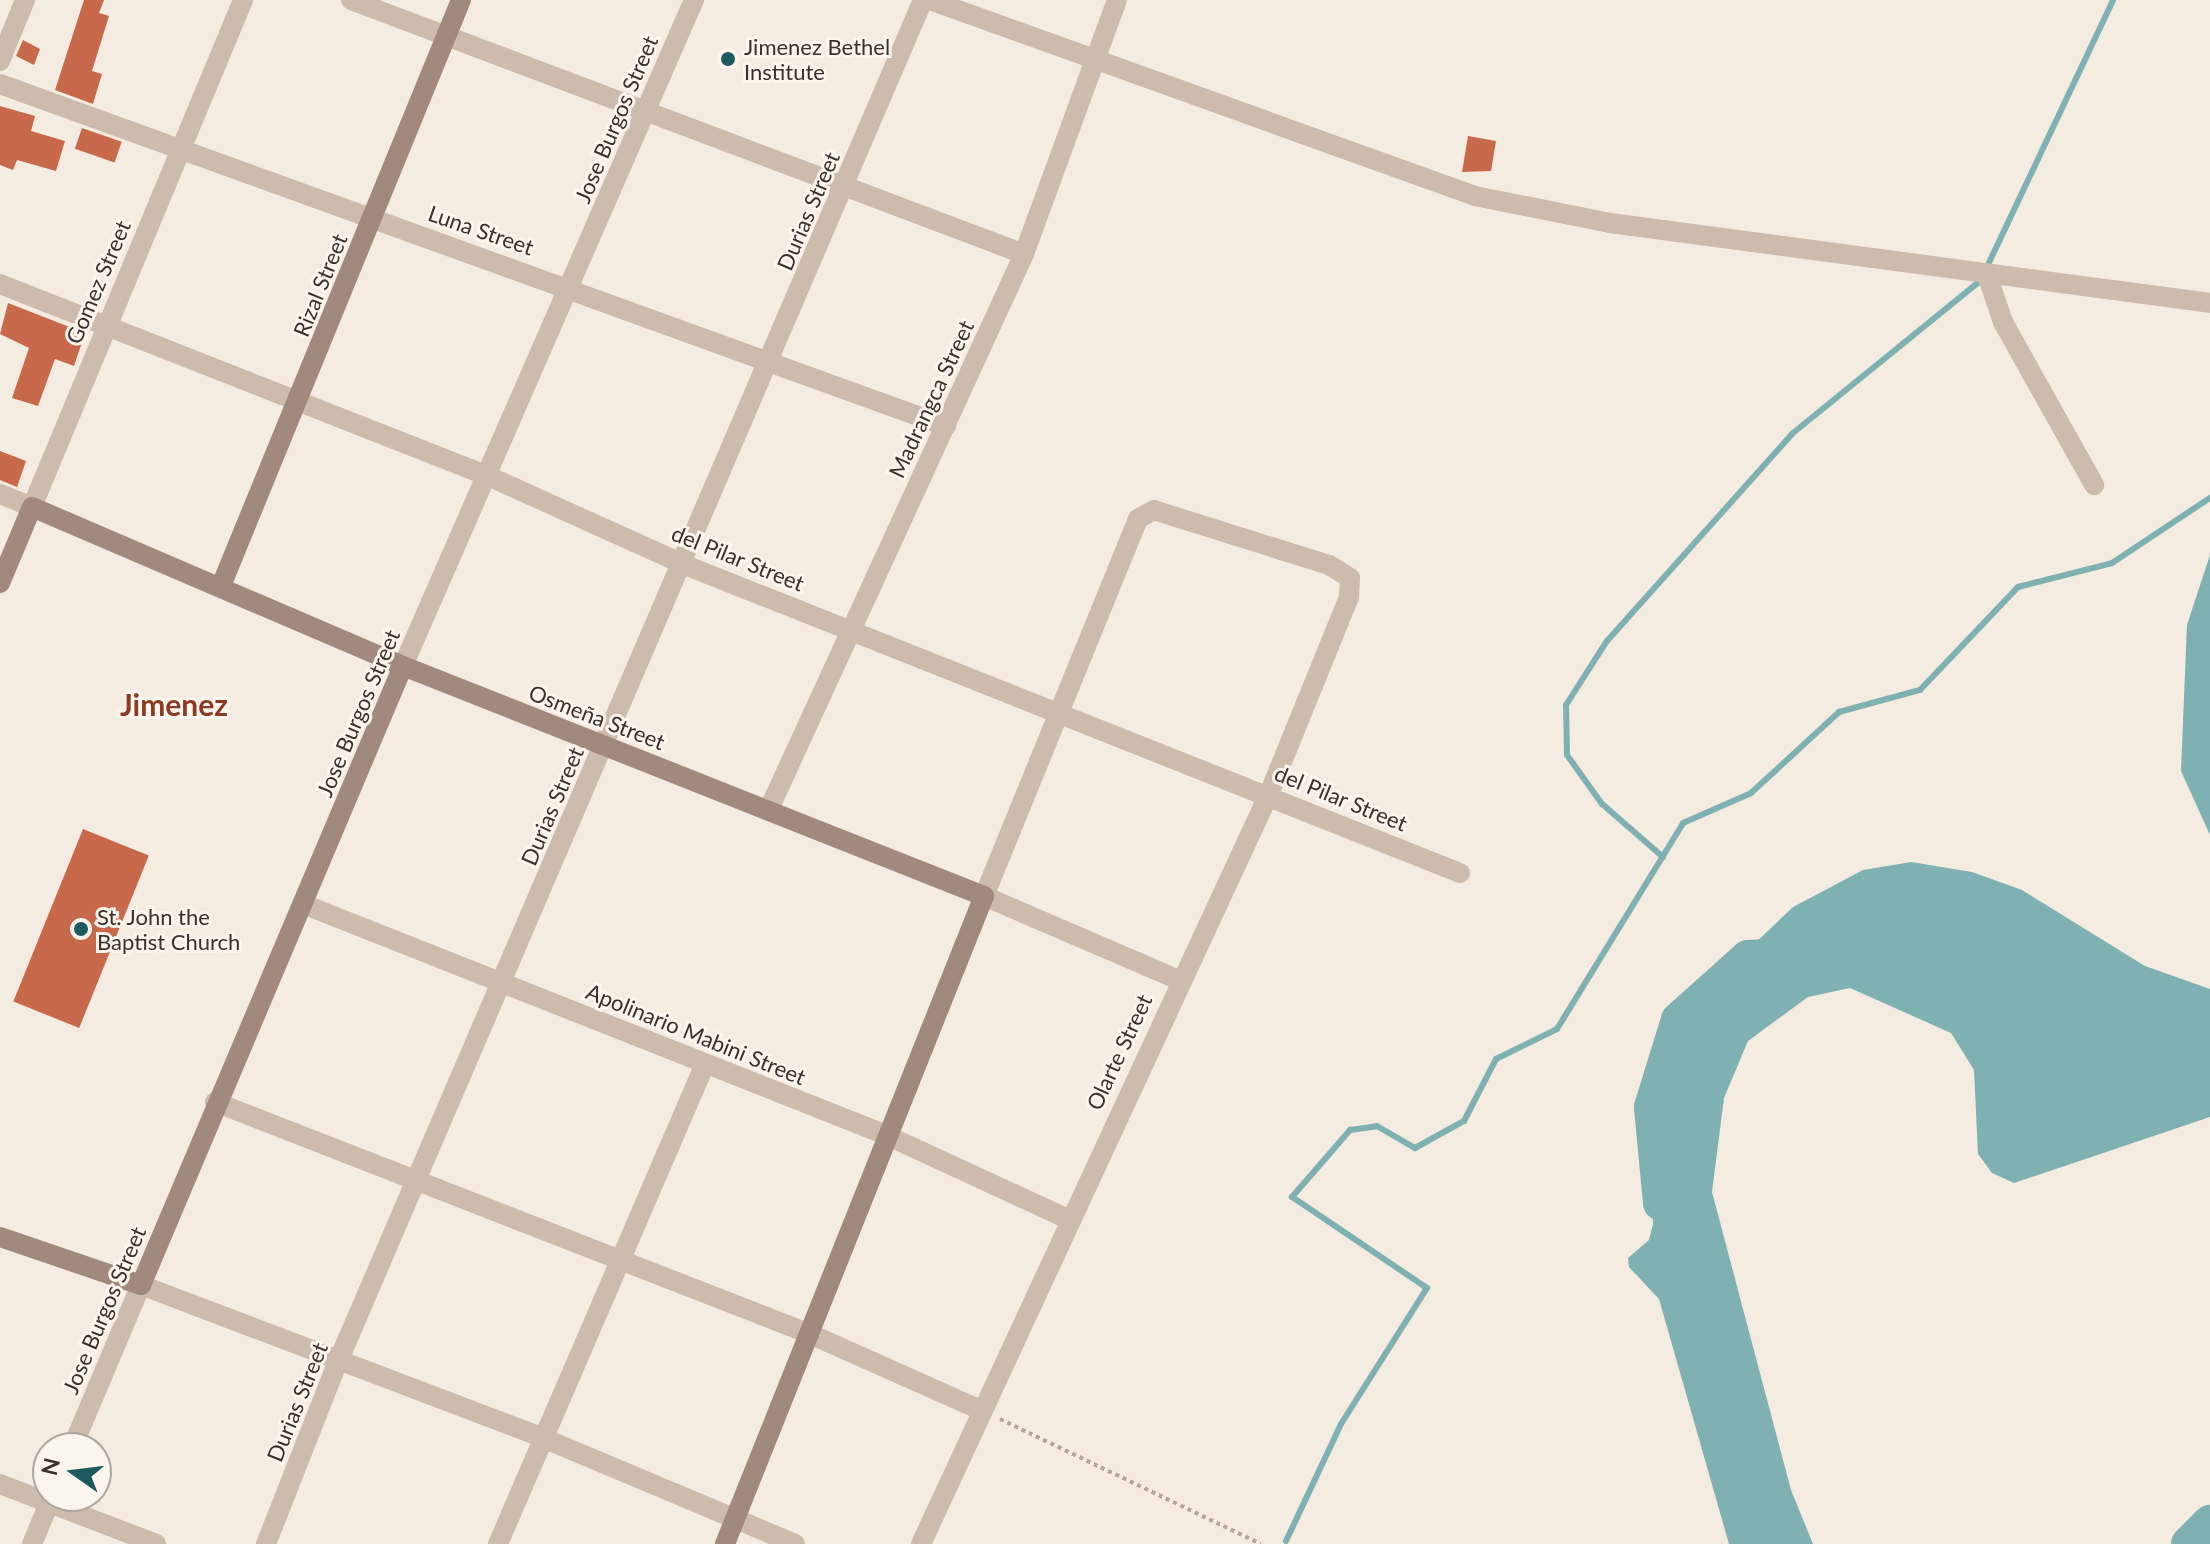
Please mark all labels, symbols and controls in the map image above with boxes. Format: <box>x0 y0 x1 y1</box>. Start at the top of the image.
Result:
street label: Jose Burgos Street <box>569 31 663 207</box>
place label: Jimenez Bethel Institute <box>744 33 890 84</box>
marker: Jimenez Bethel Institute <box>719 50 737 68</box>
street label: Durias Street <box>771 148 845 274</box>
street label: Luna Street <box>425 200 537 260</box>
street label: Gomez Street <box>60 216 136 348</box>
street label: Rizal Street <box>287 230 353 340</box>
street label: Madrangca Street <box>883 316 979 482</box>
street label: del Pilar Street <box>668 519 808 597</box>
street label: Jose Burgos Street <box>311 625 405 801</box>
street label: Osmeña Street <box>525 679 669 755</box>
district label: Jimenez <box>120 686 228 722</box>
street label: Durias Street <box>515 743 589 869</box>
street label: del Pilar Street <box>1271 759 1411 837</box>
place label: St. John the Baptist Church <box>97 903 240 954</box>
marker: St. John the Baptist Church <box>72 920 90 938</box>
street label: Apolinario Mabini Street <box>582 978 810 1090</box>
street label: Olarte Street <box>1081 990 1157 1114</box>
street label: Jose Burgos Street <box>57 1222 151 1398</box>
street label: Durias Street <box>261 1339 333 1465</box>
north arrow <box>32 1432 112 1512</box>
text: N <box>35 1455 65 1478</box>

